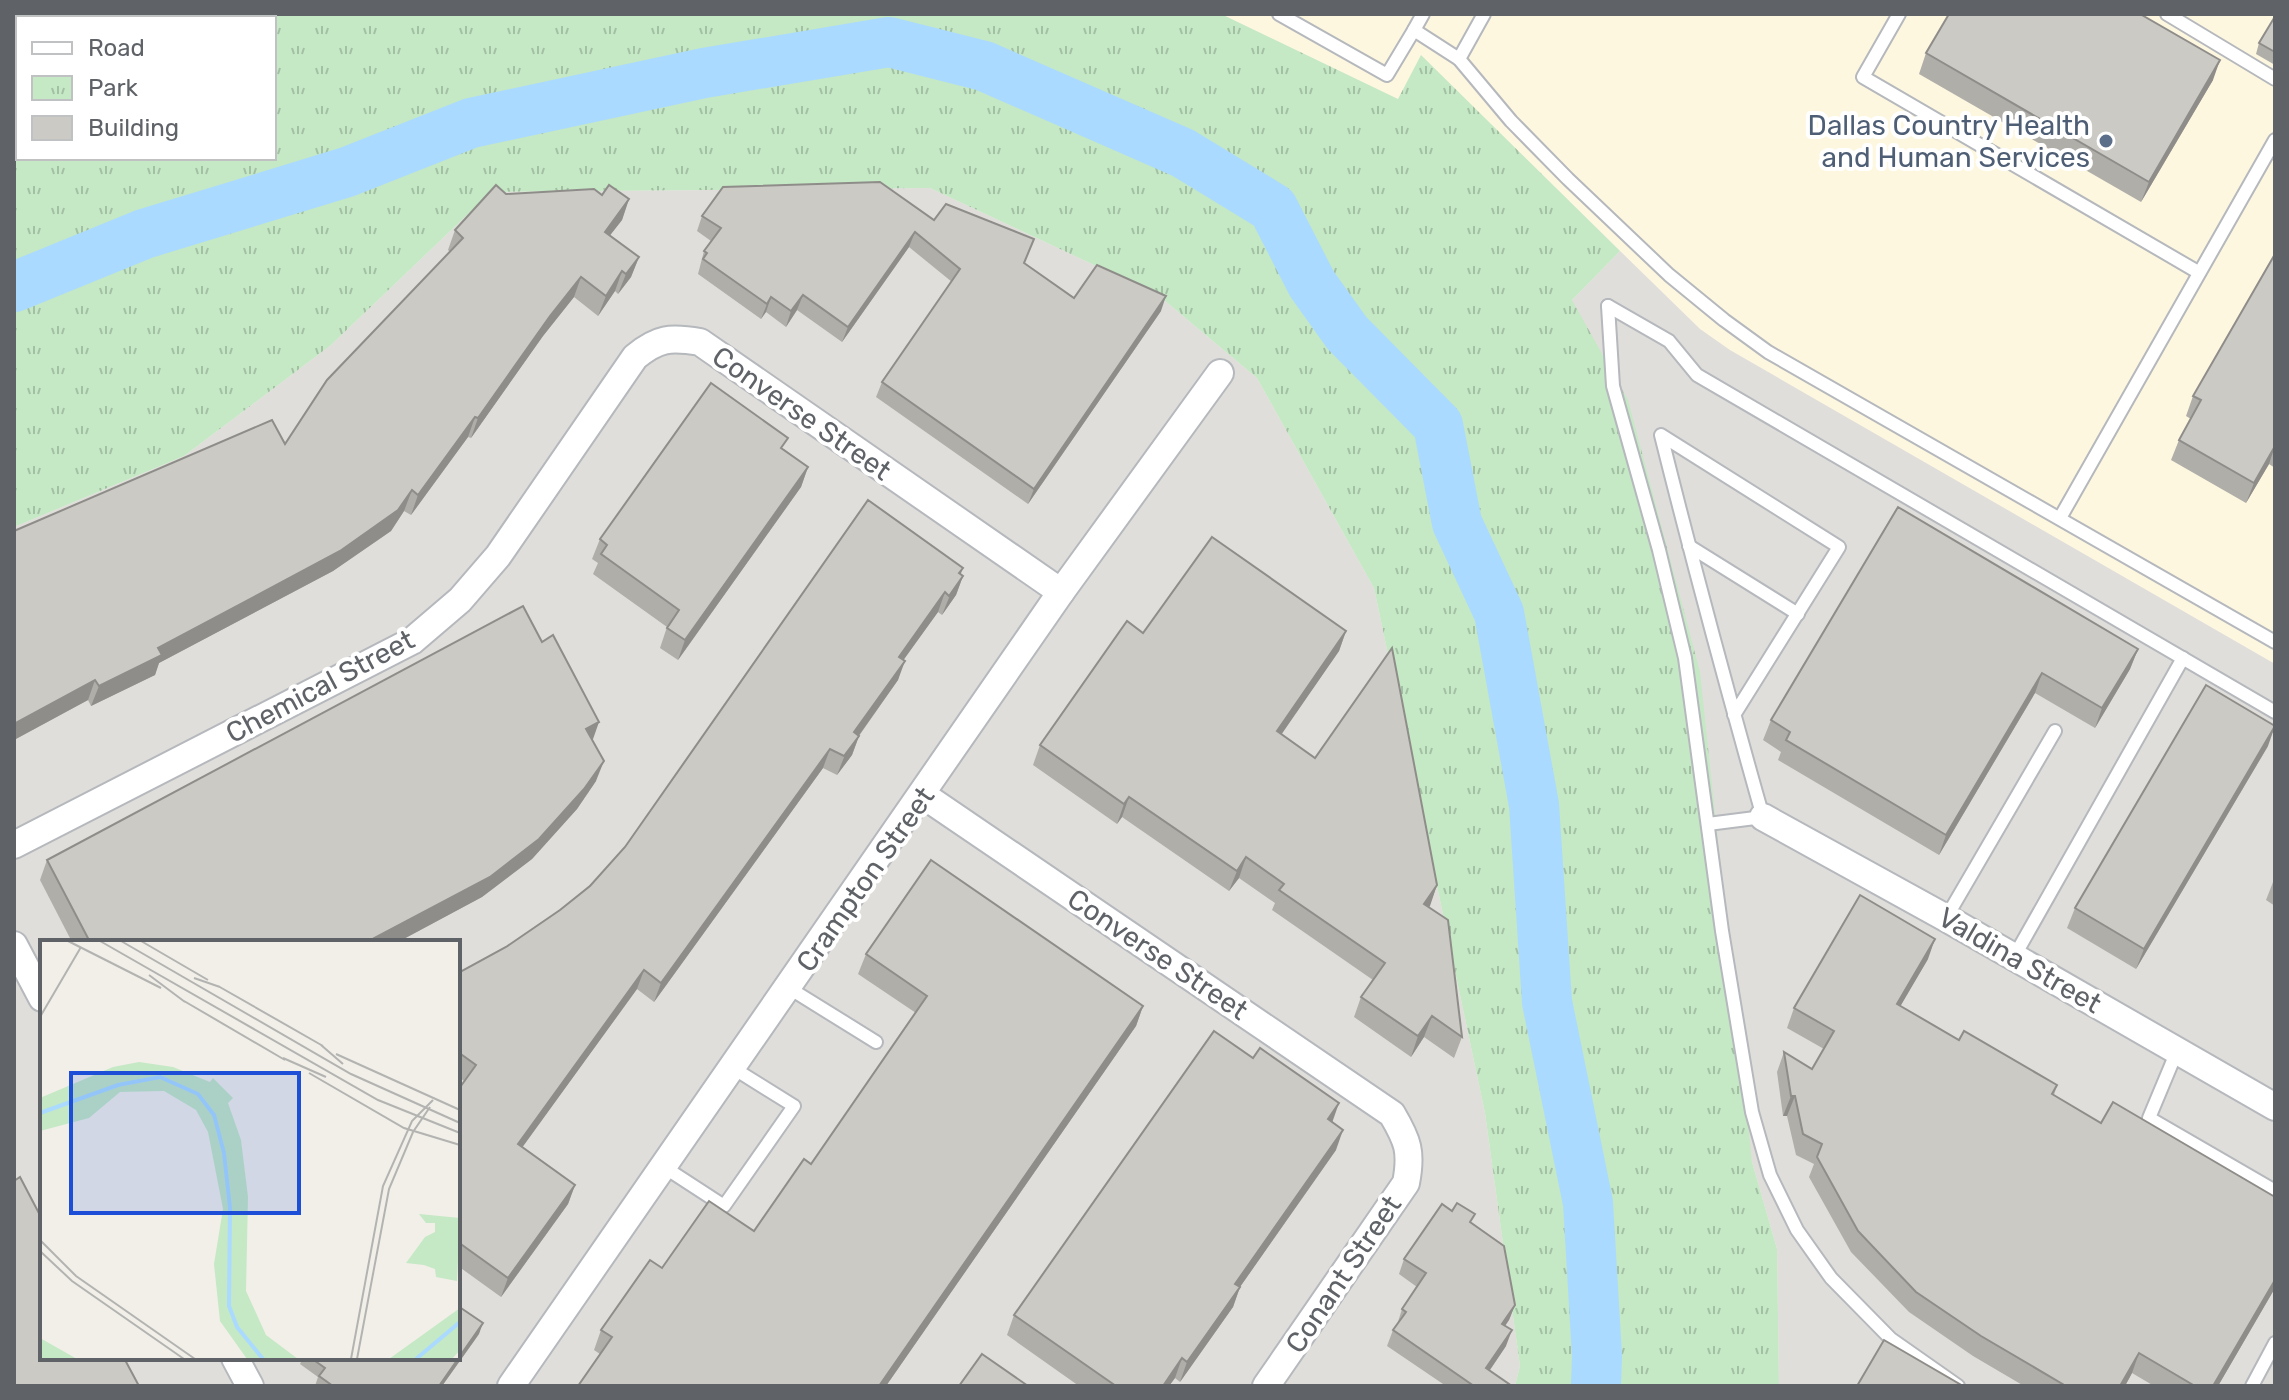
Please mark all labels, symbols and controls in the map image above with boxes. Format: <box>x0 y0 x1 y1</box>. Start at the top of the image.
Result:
legend <box>16 16 276 160</box>
text: Road <box>88 34 145 62</box>
text: Park <box>88 74 139 102</box>
place label: Dallas Country Health and Human Services <box>1808 109 2090 174</box>
text: Building <box>88 114 179 142</box>
marker: Dallas Country Health and Human Services <box>2097 132 2115 150</box>
street label: Converse Street <box>706 340 897 487</box>
street label: Chemical Street <box>220 623 420 750</box>
street label: Crampton Street <box>789 781 941 978</box>
street label: Converse Street <box>1061 882 1254 1027</box>
street label: Valdina Street <box>1932 900 2107 1020</box>
inset map <box>40 940 460 1360</box>
street label: Conant Street <box>1279 1189 1408 1359</box>

